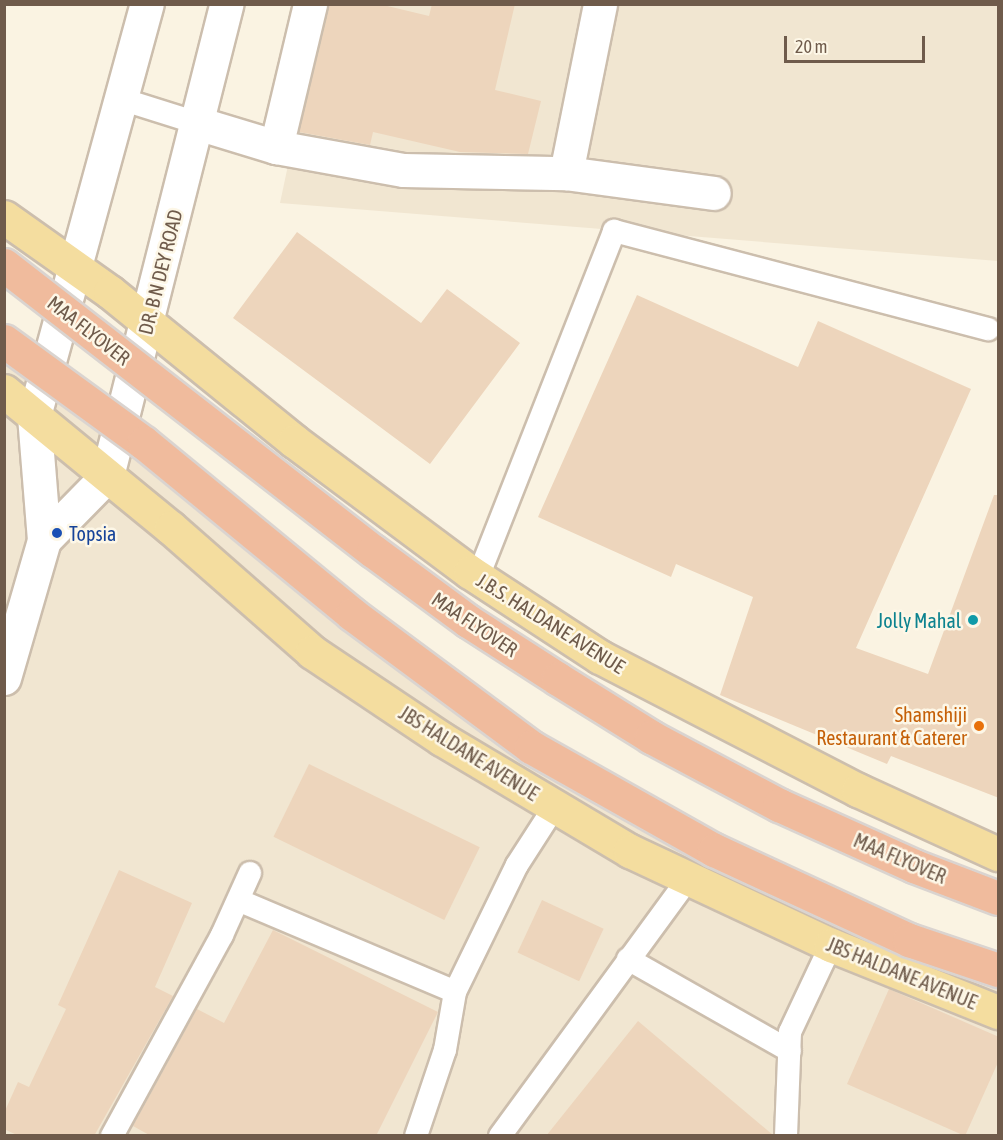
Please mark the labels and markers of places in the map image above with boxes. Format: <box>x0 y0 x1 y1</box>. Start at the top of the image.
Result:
place label: Topsia <box>69 521 116 545</box>
marker: Topsia <box>50 526 64 540</box>
place label: Jolly Mahal <box>877 608 961 632</box>
marker: Jolly Mahal <box>966 613 980 627</box>
place label: Shamshiji Restaurant & Caterer <box>816 702 967 749</box>
marker: Shamshiji Restaurant & Caterer <box>972 719 986 733</box>

